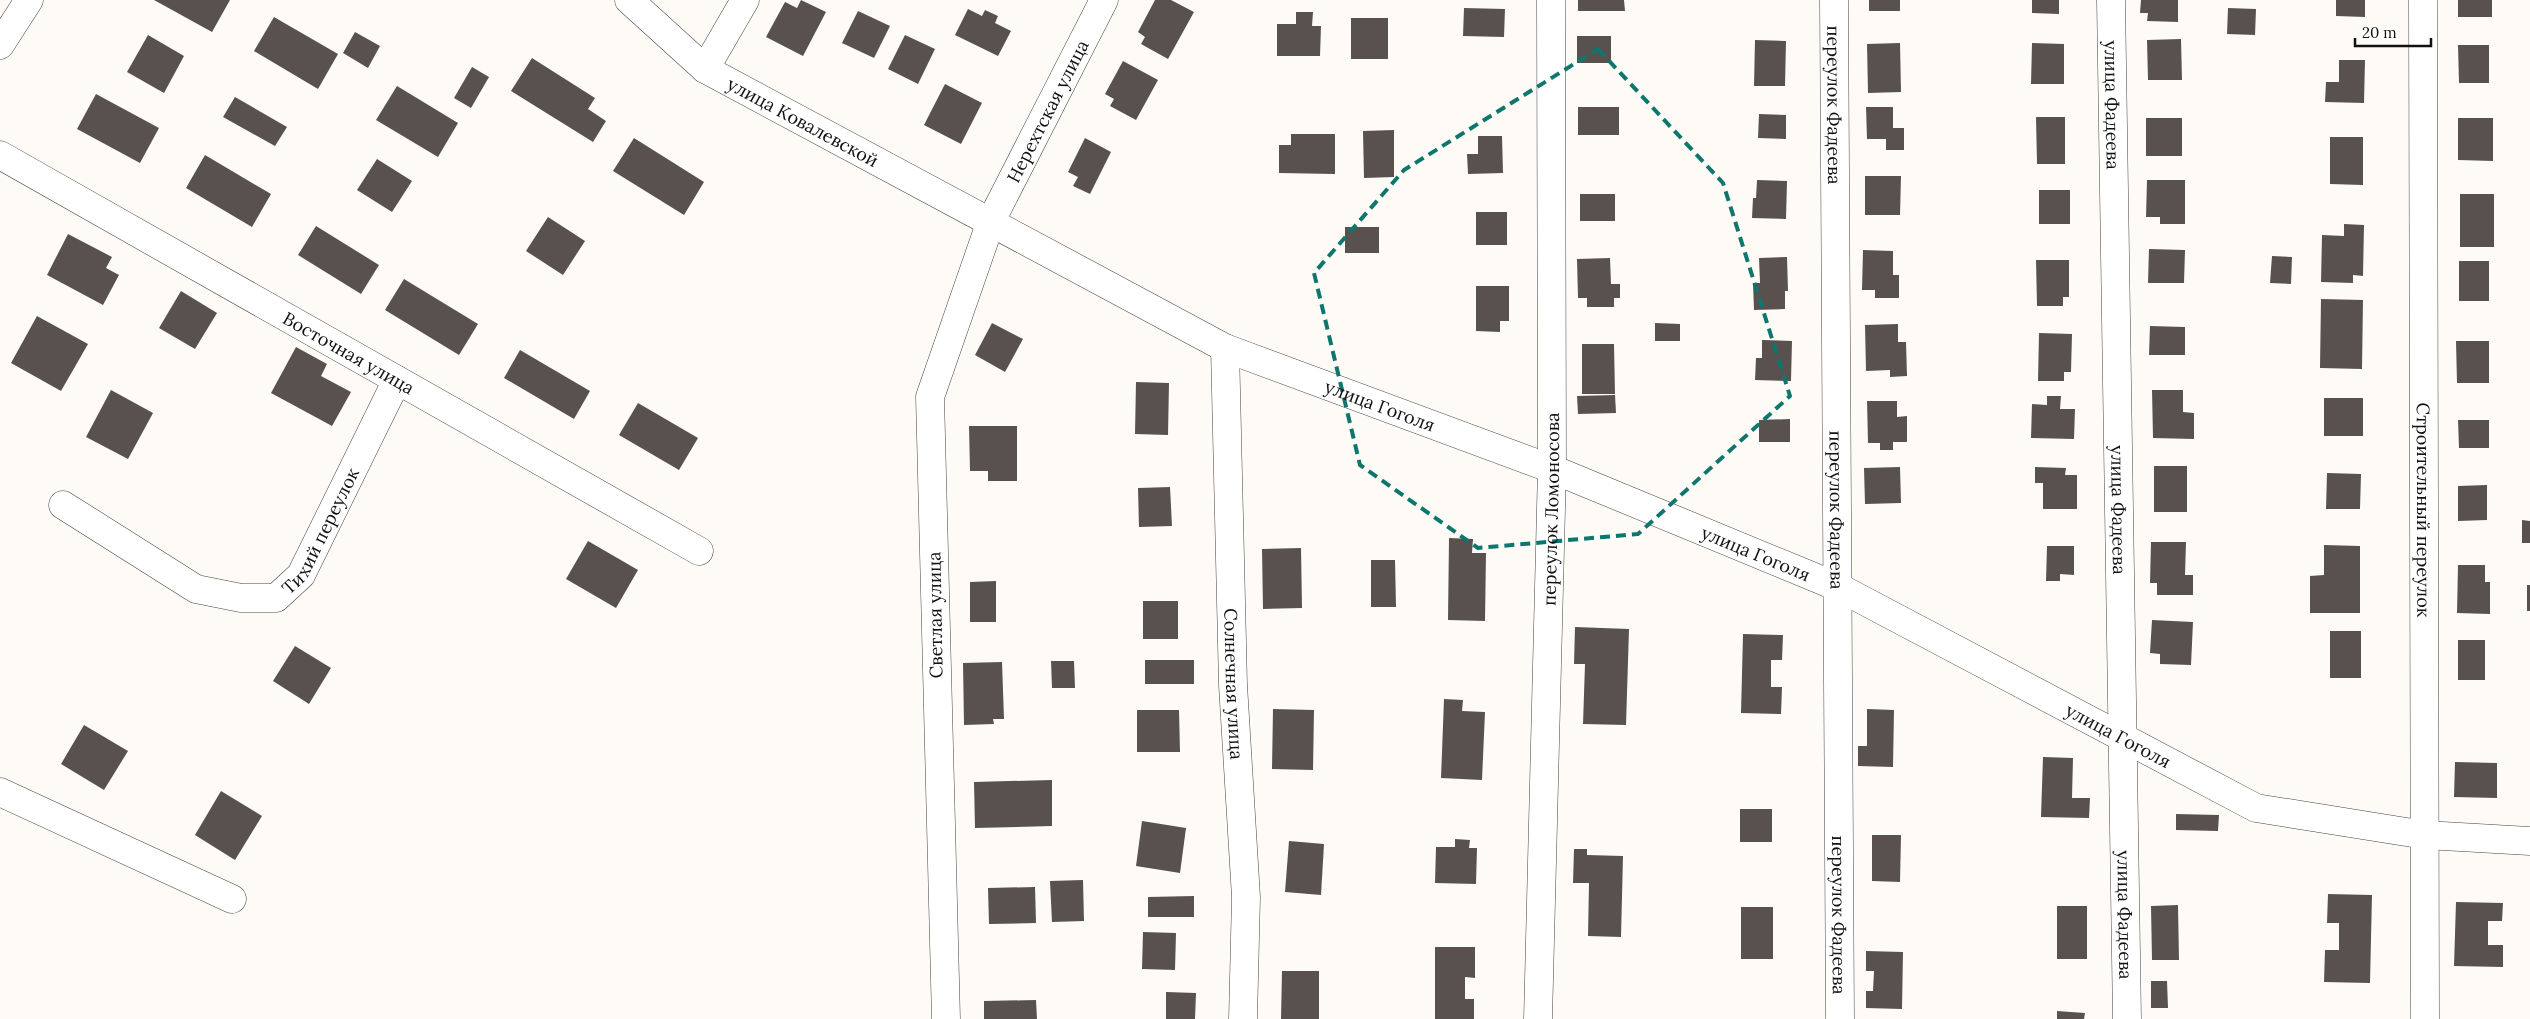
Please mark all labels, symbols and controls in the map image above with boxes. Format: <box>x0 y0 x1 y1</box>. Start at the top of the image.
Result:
scale bar <box>2355 15 2431 47</box>
text: 20 m <box>2362 23 2397 42</box>
street label: переулок Фадеева <box>1823 25 1847 185</box>
street label: Нерехтская улица <box>1001 36 1093 186</box>
street label: улица Фадеева <box>2100 40 2125 170</box>
street label: улица Ковалевской <box>723 72 883 172</box>
street label: Восточная улица <box>279 306 419 399</box>
street label: улица Гоголя <box>1322 374 1438 436</box>
street label: Строительный переулок <box>2412 403 2436 618</box>
street label: переулок Ломоносова <box>1537 412 1564 606</box>
street label: переулок Фадеева <box>1825 430 1849 590</box>
street label: улица Фадеева <box>2106 445 2132 575</box>
street label: Тихий переулок <box>277 463 364 599</box>
street label: улица Гоголя <box>1698 520 1814 586</box>
street label: Светлая улица <box>922 551 948 679</box>
street label: Солнечная улица <box>1220 608 1249 760</box>
street label: улица Гоголя <box>2062 698 2175 772</box>
street label: переулок Фадеева <box>1827 835 1851 995</box>
street label: улица Фадеева <box>2113 850 2138 980</box>

